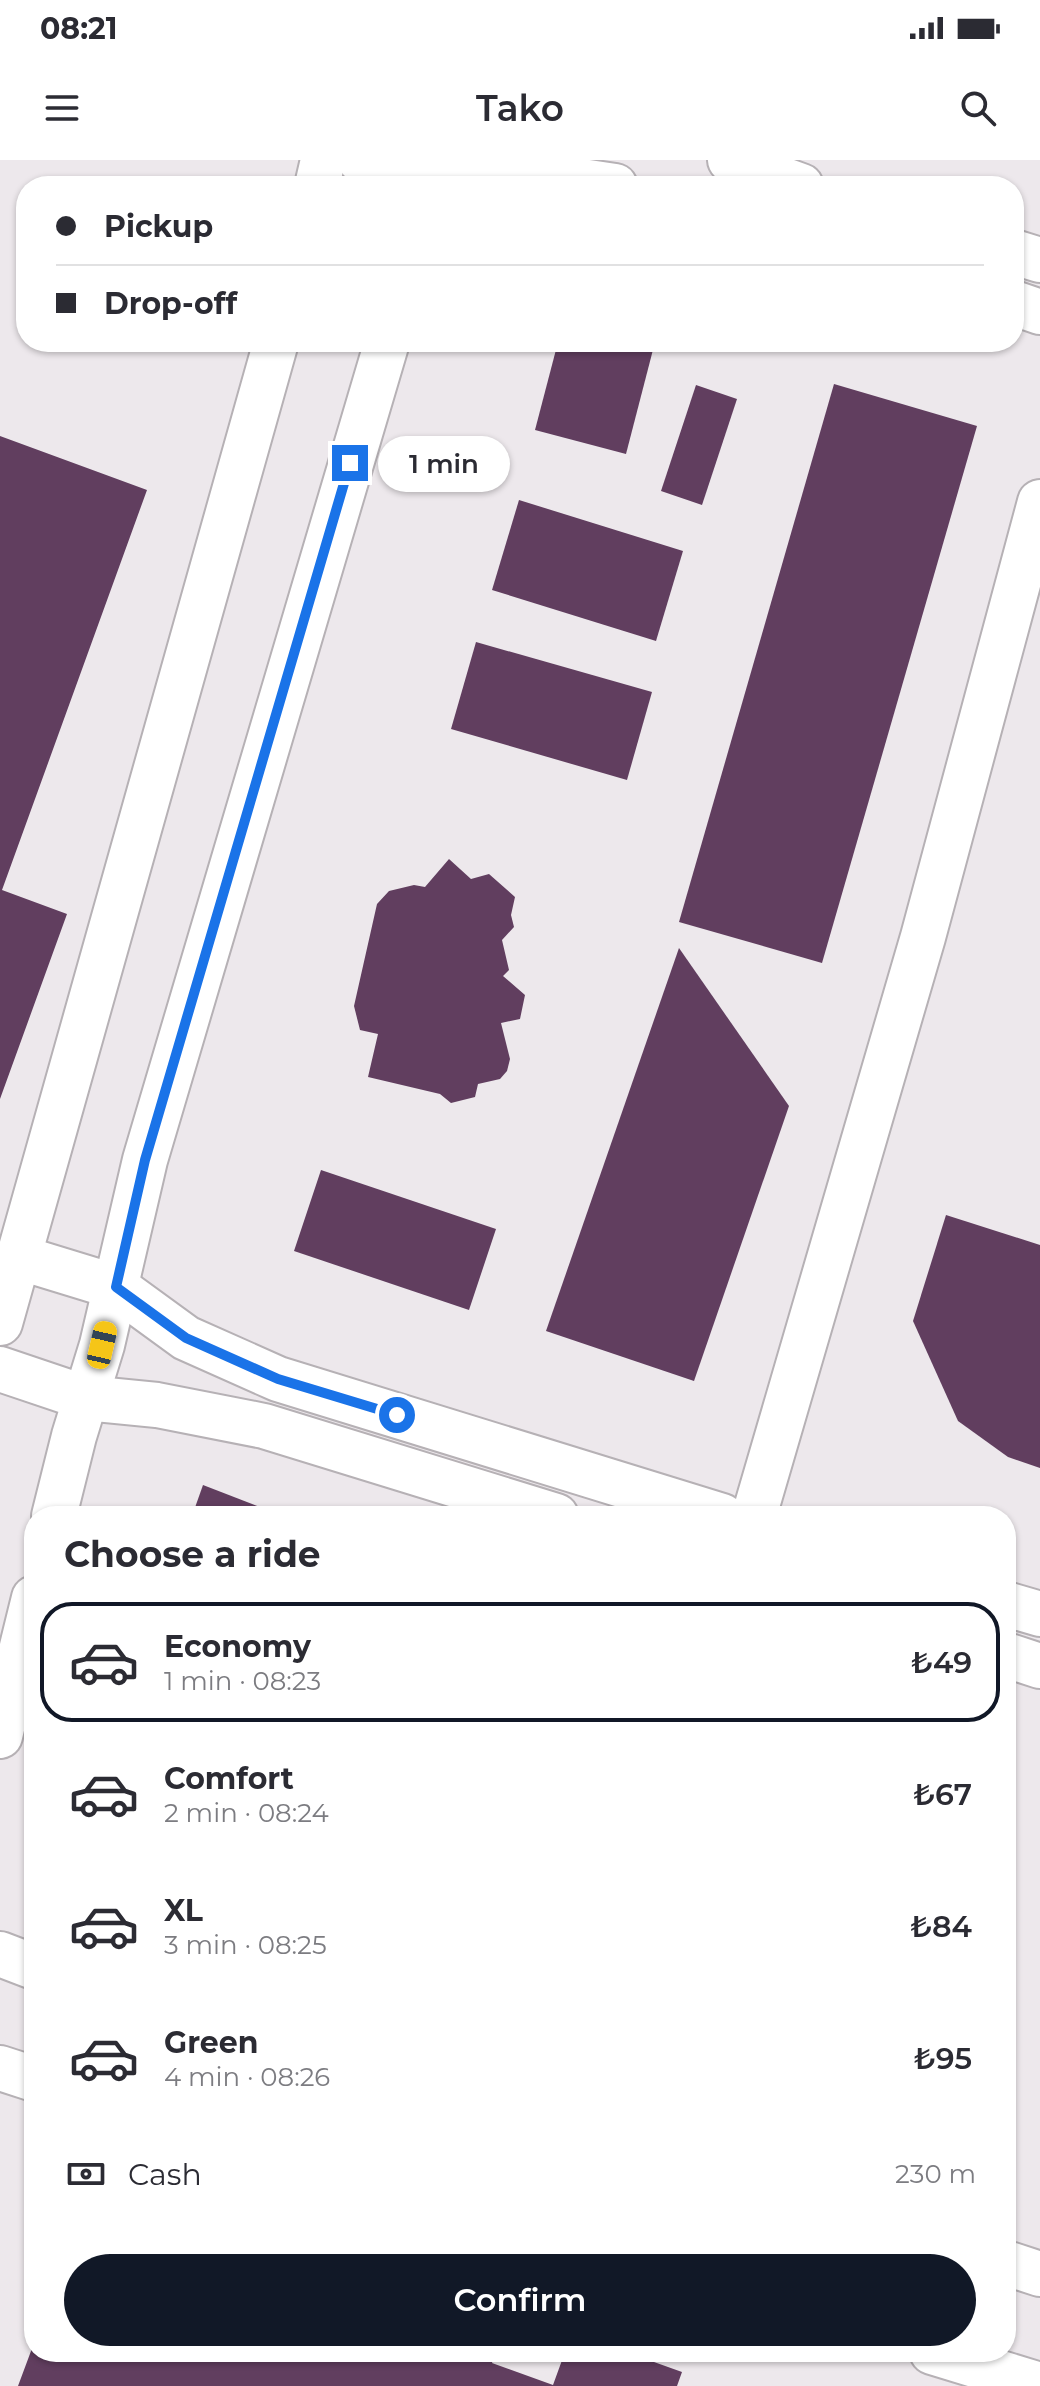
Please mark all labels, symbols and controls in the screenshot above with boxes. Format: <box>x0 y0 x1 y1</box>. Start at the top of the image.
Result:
text: 08:21 <box>40 10 118 47</box>
icon: menu <box>40 86 84 130</box>
text: Tako <box>476 86 564 130</box>
icon: search <box>956 86 1000 130</box>
text: Pickup <box>104 208 213 245</box>
text: Drop-off <box>104 285 237 322</box>
callout: 1 min <box>378 435 510 491</box>
route end <box>332 445 368 481</box>
text: 1 min <box>409 448 479 480</box>
car <box>85 1319 119 1371</box>
route start <box>379 1397 415 1433</box>
text: Choose a ride <box>64 1532 321 1576</box>
icon: car <box>68 1626 140 1698</box>
text: Economy <box>164 1628 311 1665</box>
text: ₺49 <box>911 1644 972 1681</box>
text: 1 min · 08:23 <box>164 1665 321 1697</box>
icon: car <box>68 1758 140 1830</box>
text: Comfort <box>164 1760 294 1797</box>
text: ₺67 <box>913 1776 972 1813</box>
text: 2 min · 08:24 <box>164 1797 329 1829</box>
icon: car <box>68 1890 140 1962</box>
text: XL <box>164 1892 203 1929</box>
text: ₺84 <box>910 1908 972 1945</box>
text: 3 min · 08:25 <box>164 1929 327 1961</box>
icon: car <box>68 2022 140 2094</box>
text: Green <box>164 2024 258 2061</box>
text: ₺95 <box>914 2040 972 2077</box>
text: 4 min · 08:26 <box>164 2061 330 2093</box>
icon: cash <box>64 2152 108 2196</box>
text: Cash <box>128 2156 202 2193</box>
text: 230 m <box>895 2158 976 2190</box>
button: Confirm <box>64 2254 976 2346</box>

